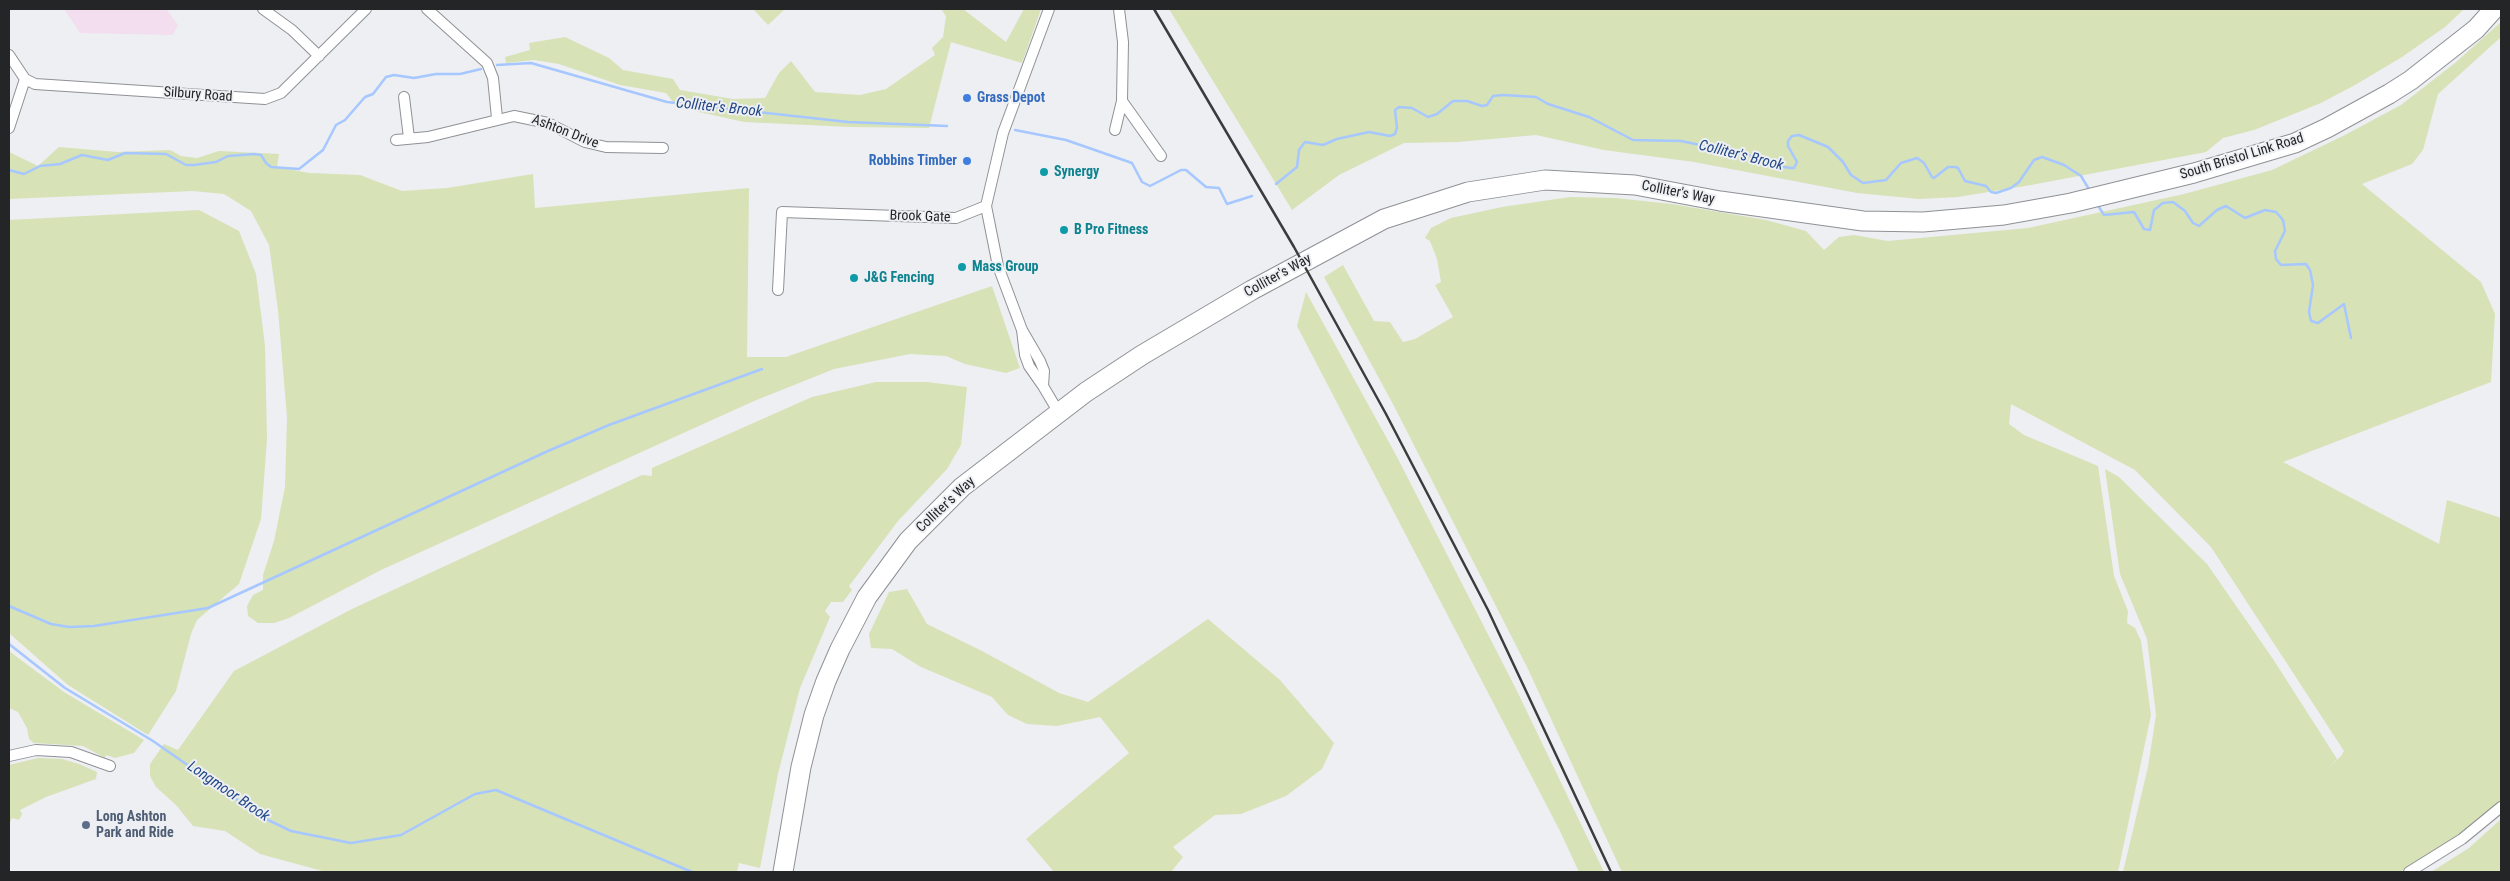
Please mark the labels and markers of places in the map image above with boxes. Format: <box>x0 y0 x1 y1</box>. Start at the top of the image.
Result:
place label: Grass Depot <box>977 90 1045 106</box>
marker: Grass Depot <box>961 92 973 104</box>
place label: Robbins Timber <box>869 153 957 169</box>
marker: Robbins Timber <box>961 155 973 167</box>
place label: Synergy <box>1054 164 1099 180</box>
marker: Synergy <box>1038 166 1050 178</box>
place label: B Pro Fitness <box>1074 222 1148 238</box>
marker: B Pro Fitness <box>1058 224 1070 236</box>
place label: Mass Group <box>972 259 1039 275</box>
marker: Mass Group <box>956 261 968 273</box>
place label: J&G Fencing <box>864 270 934 286</box>
marker: J&G Fencing <box>848 272 860 284</box>
place label: Long Ashton Park and Ride <box>96 809 174 842</box>
marker: Long Ashton Park and Ride <box>80 819 92 831</box>

